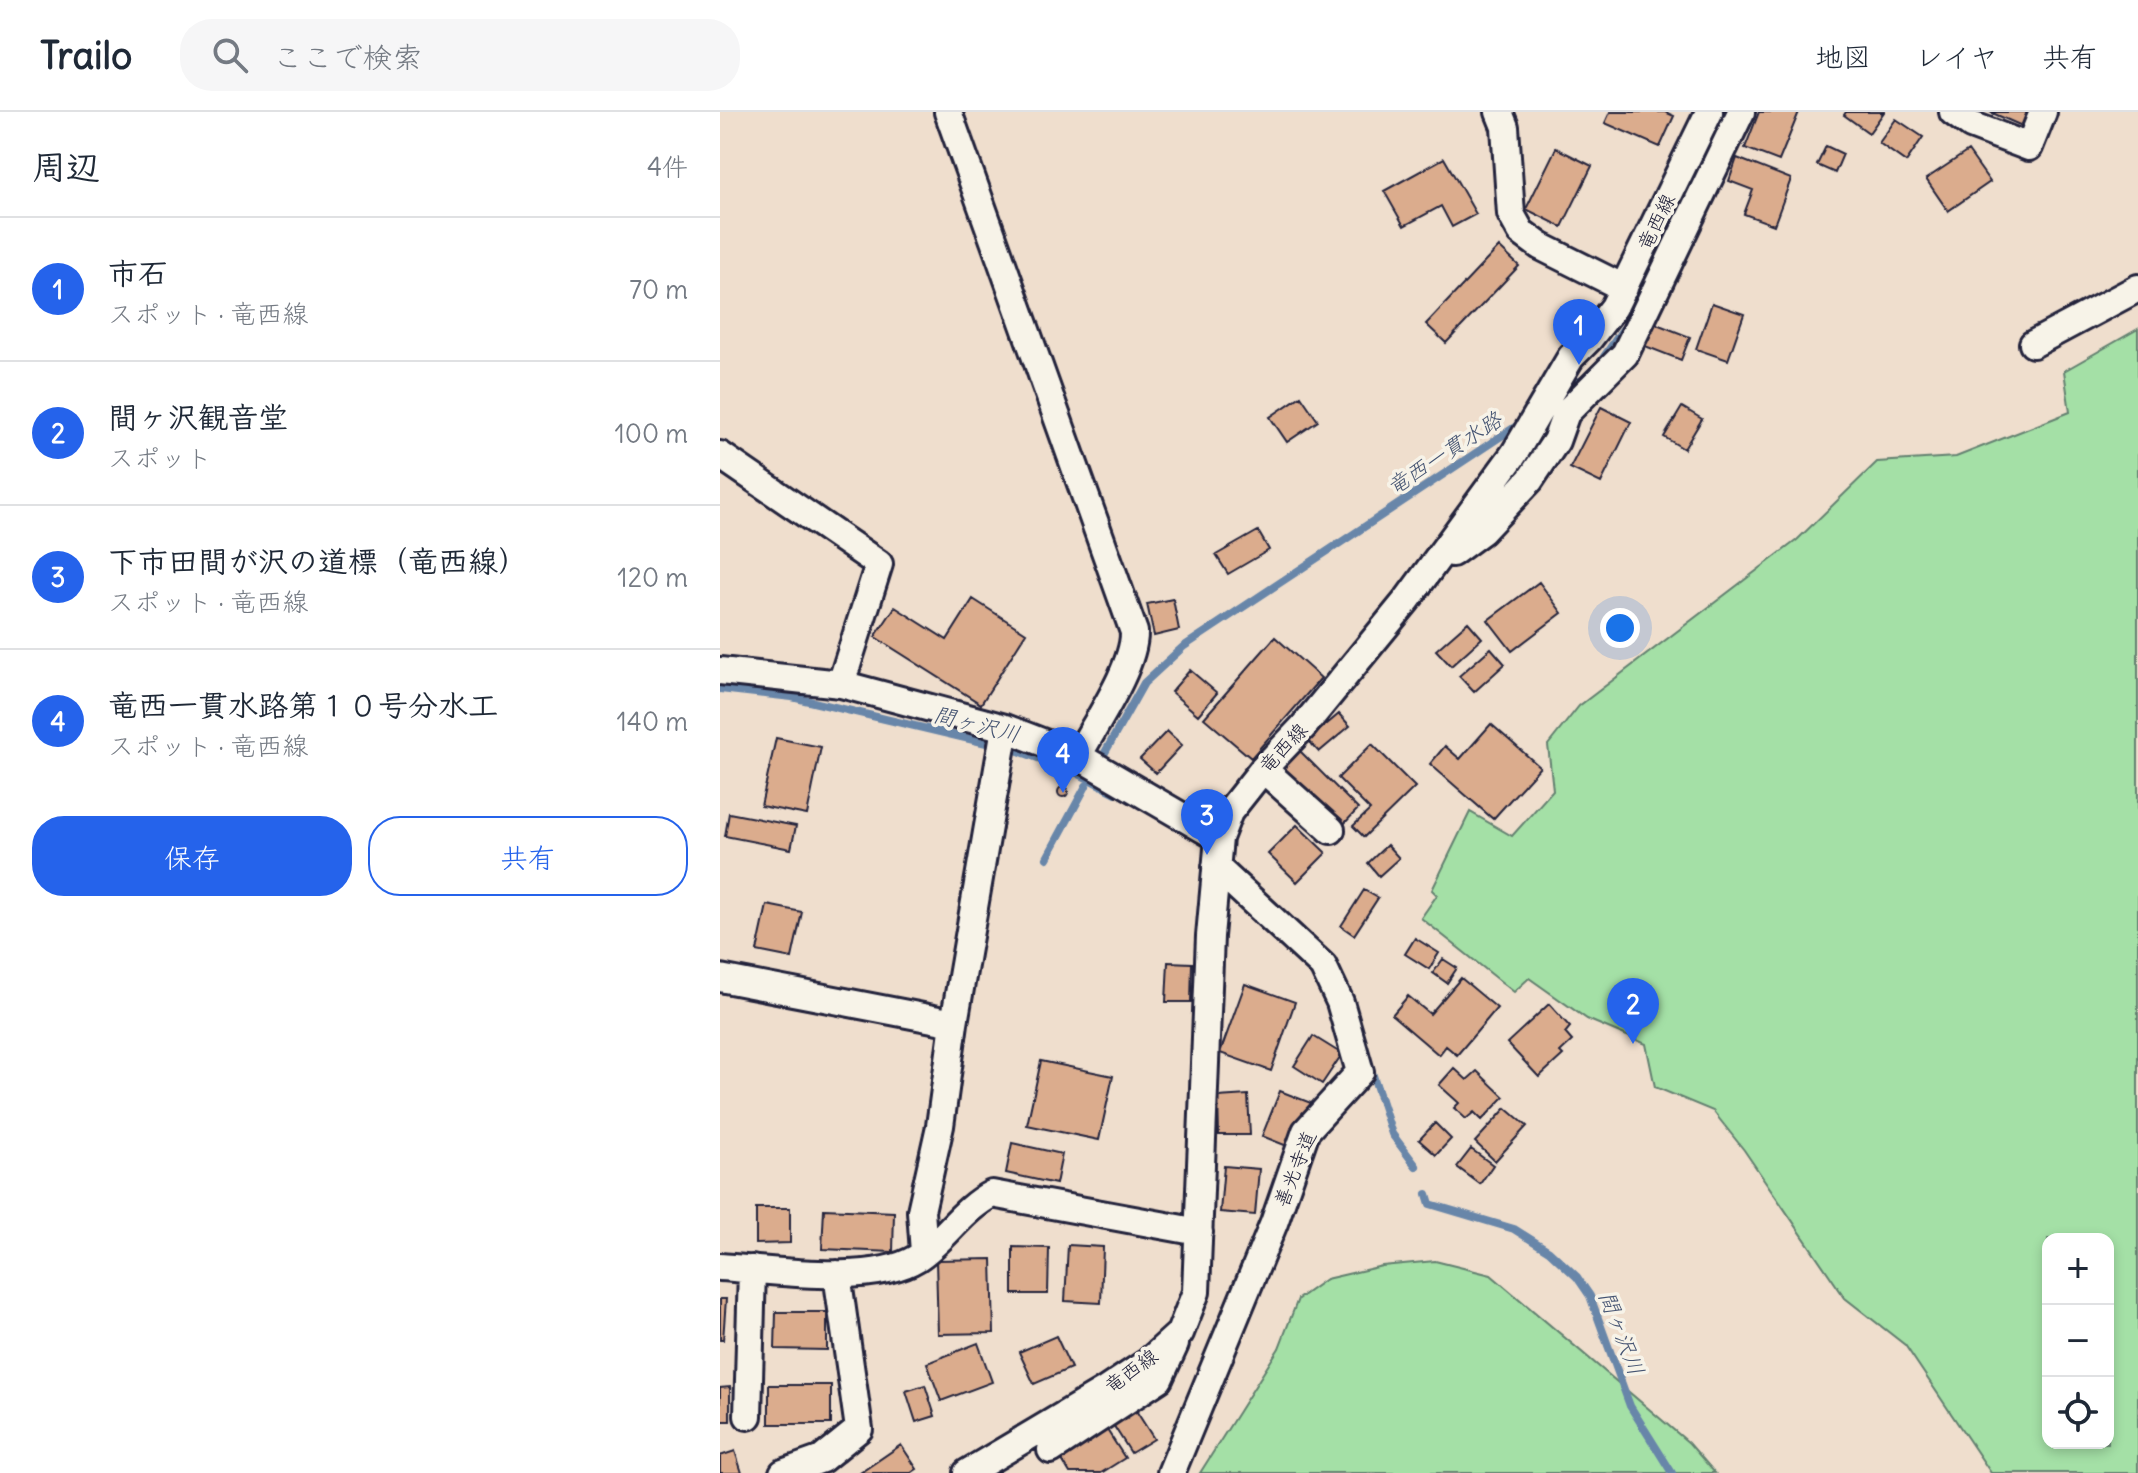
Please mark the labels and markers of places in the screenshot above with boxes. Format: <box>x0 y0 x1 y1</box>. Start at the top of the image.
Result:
pin: 1 <box>1553 299 1605 365</box>
pin: 4 <box>1037 727 1089 793</box>
pin: 3 <box>1181 789 1233 855</box>
pin: 2 <box>1607 978 1659 1044</box>

